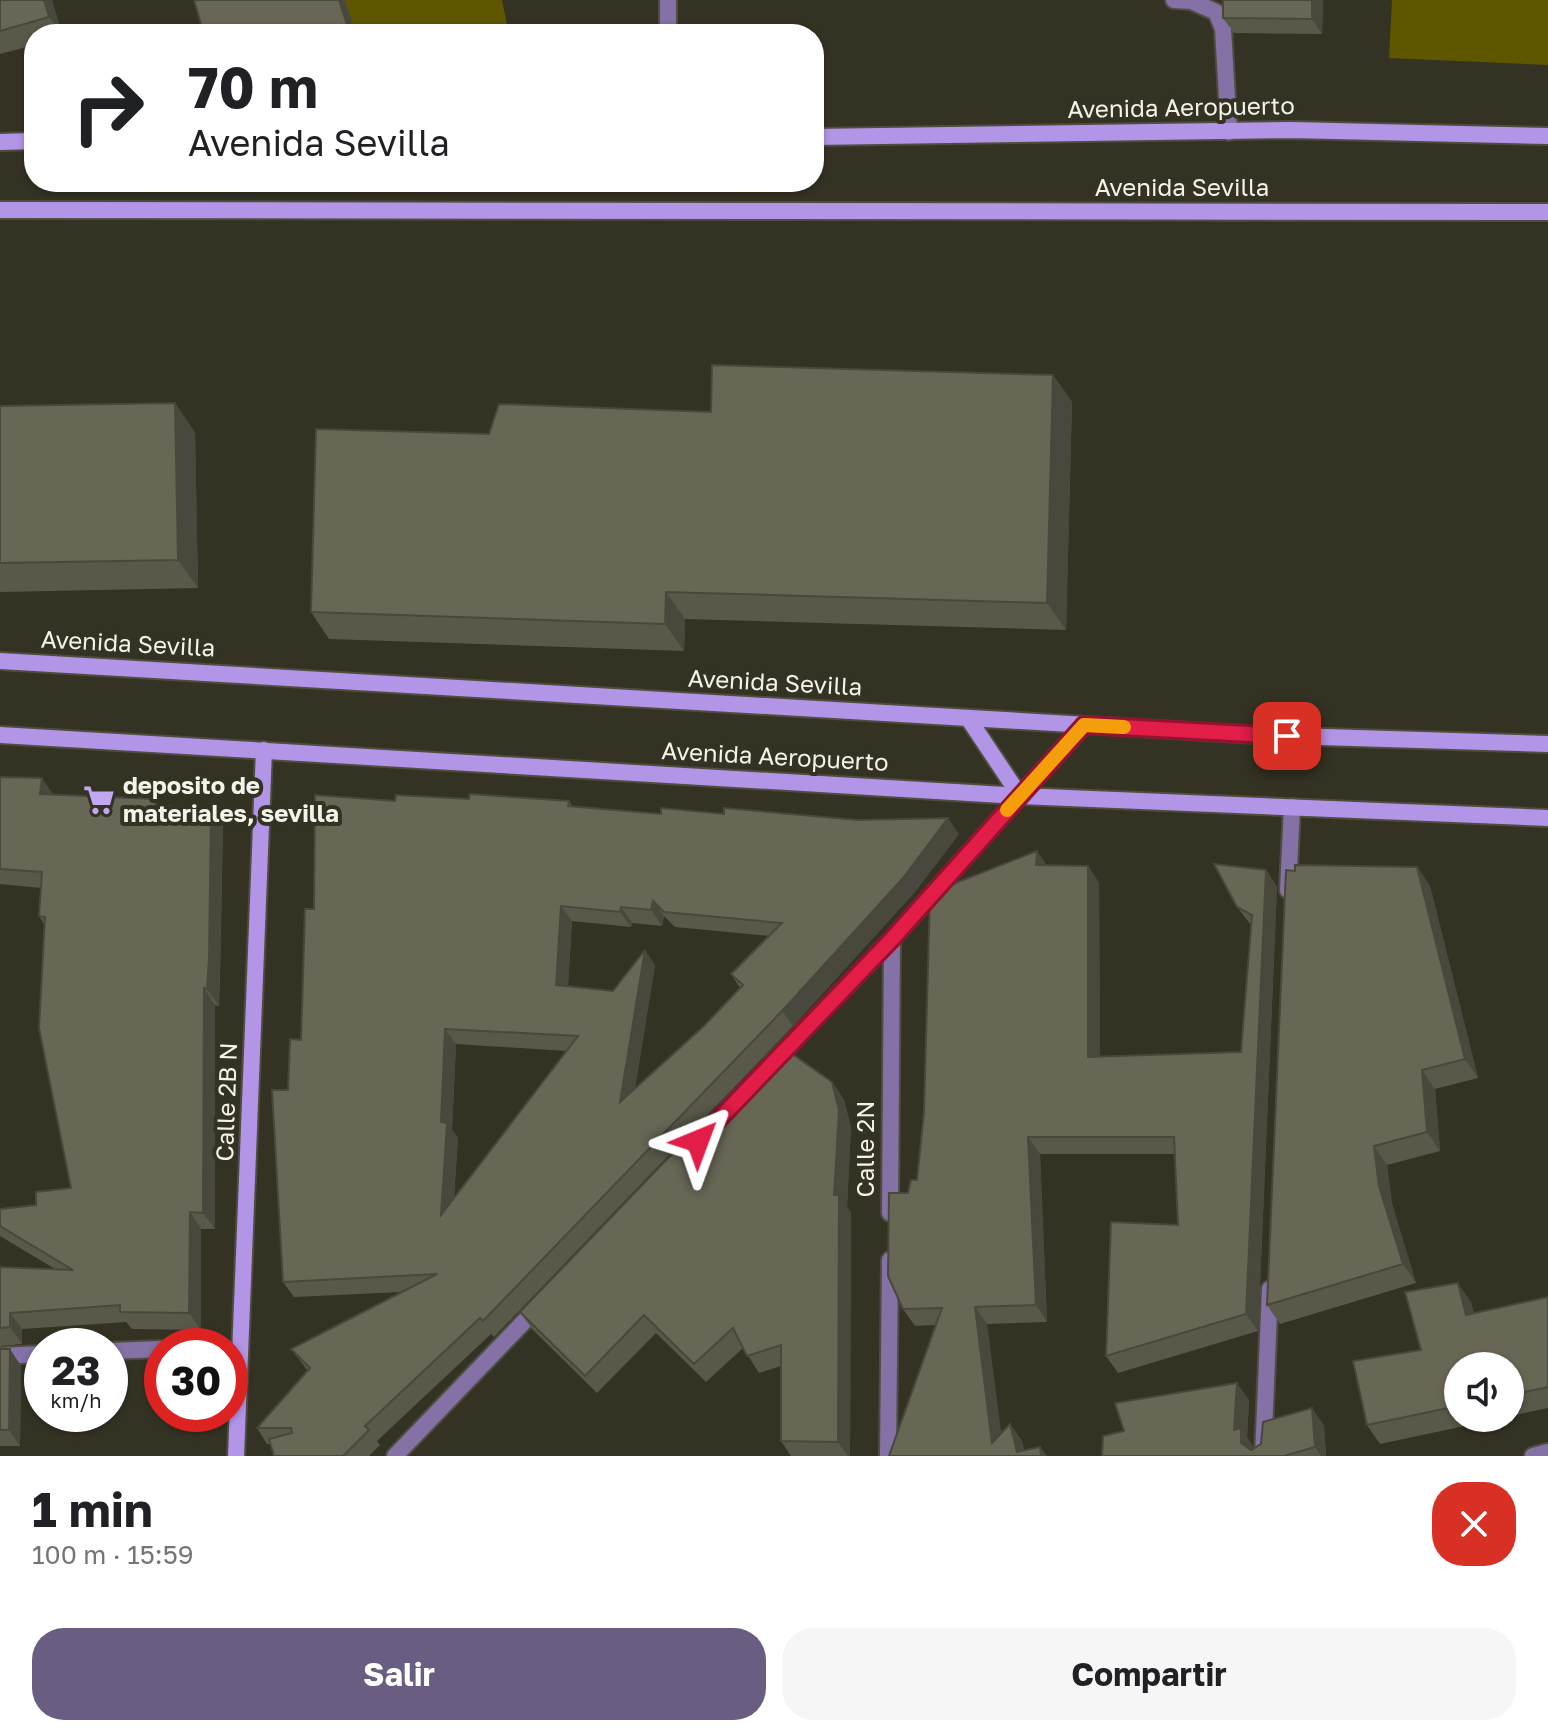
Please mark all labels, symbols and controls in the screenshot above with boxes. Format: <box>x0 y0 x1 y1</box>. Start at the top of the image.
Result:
text: 70 m <box>188 53 318 120</box>
icon: right <box>56 56 160 160</box>
street label: Avenida Aeropuerto <box>1067 90 1295 123</box>
text: Avenida Sevilla <box>188 121 450 164</box>
street label: Avenida Sevilla <box>1095 172 1269 201</box>
street label: Avenida Sevilla <box>40 623 216 662</box>
street label: Avenida Sevilla <box>687 662 863 701</box>
pin <box>1253 702 1321 770</box>
icon: arrive <box>1265 714 1309 758</box>
street label: Avenida Aeropuerto <box>661 735 889 776</box>
place label: deposito de materiales, sevilla <box>123 770 339 827</box>
supermarket icon: deposito de materiales, sevilla <box>82 783 116 817</box>
street label: Calle 2B N <box>209 1042 242 1162</box>
position arrow <box>656 1099 740 1183</box>
street label: Calle 2N <box>850 1100 879 1198</box>
speed limit sign: 30 <box>144 1328 248 1432</box>
text: 23 <box>52 1346 100 1394</box>
map controls <box>1444 1352 1524 1432</box>
button: sound <box>1444 1352 1524 1432</box>
text: km/h <box>51 1388 101 1412</box>
text: 1 min <box>32 1480 153 1538</box>
button: close <box>1432 1482 1516 1566</box>
text: 100 m · 15:59 <box>32 1539 193 1570</box>
button: Salir <box>32 1628 766 1720</box>
button: Compartir <box>782 1628 1516 1720</box>

